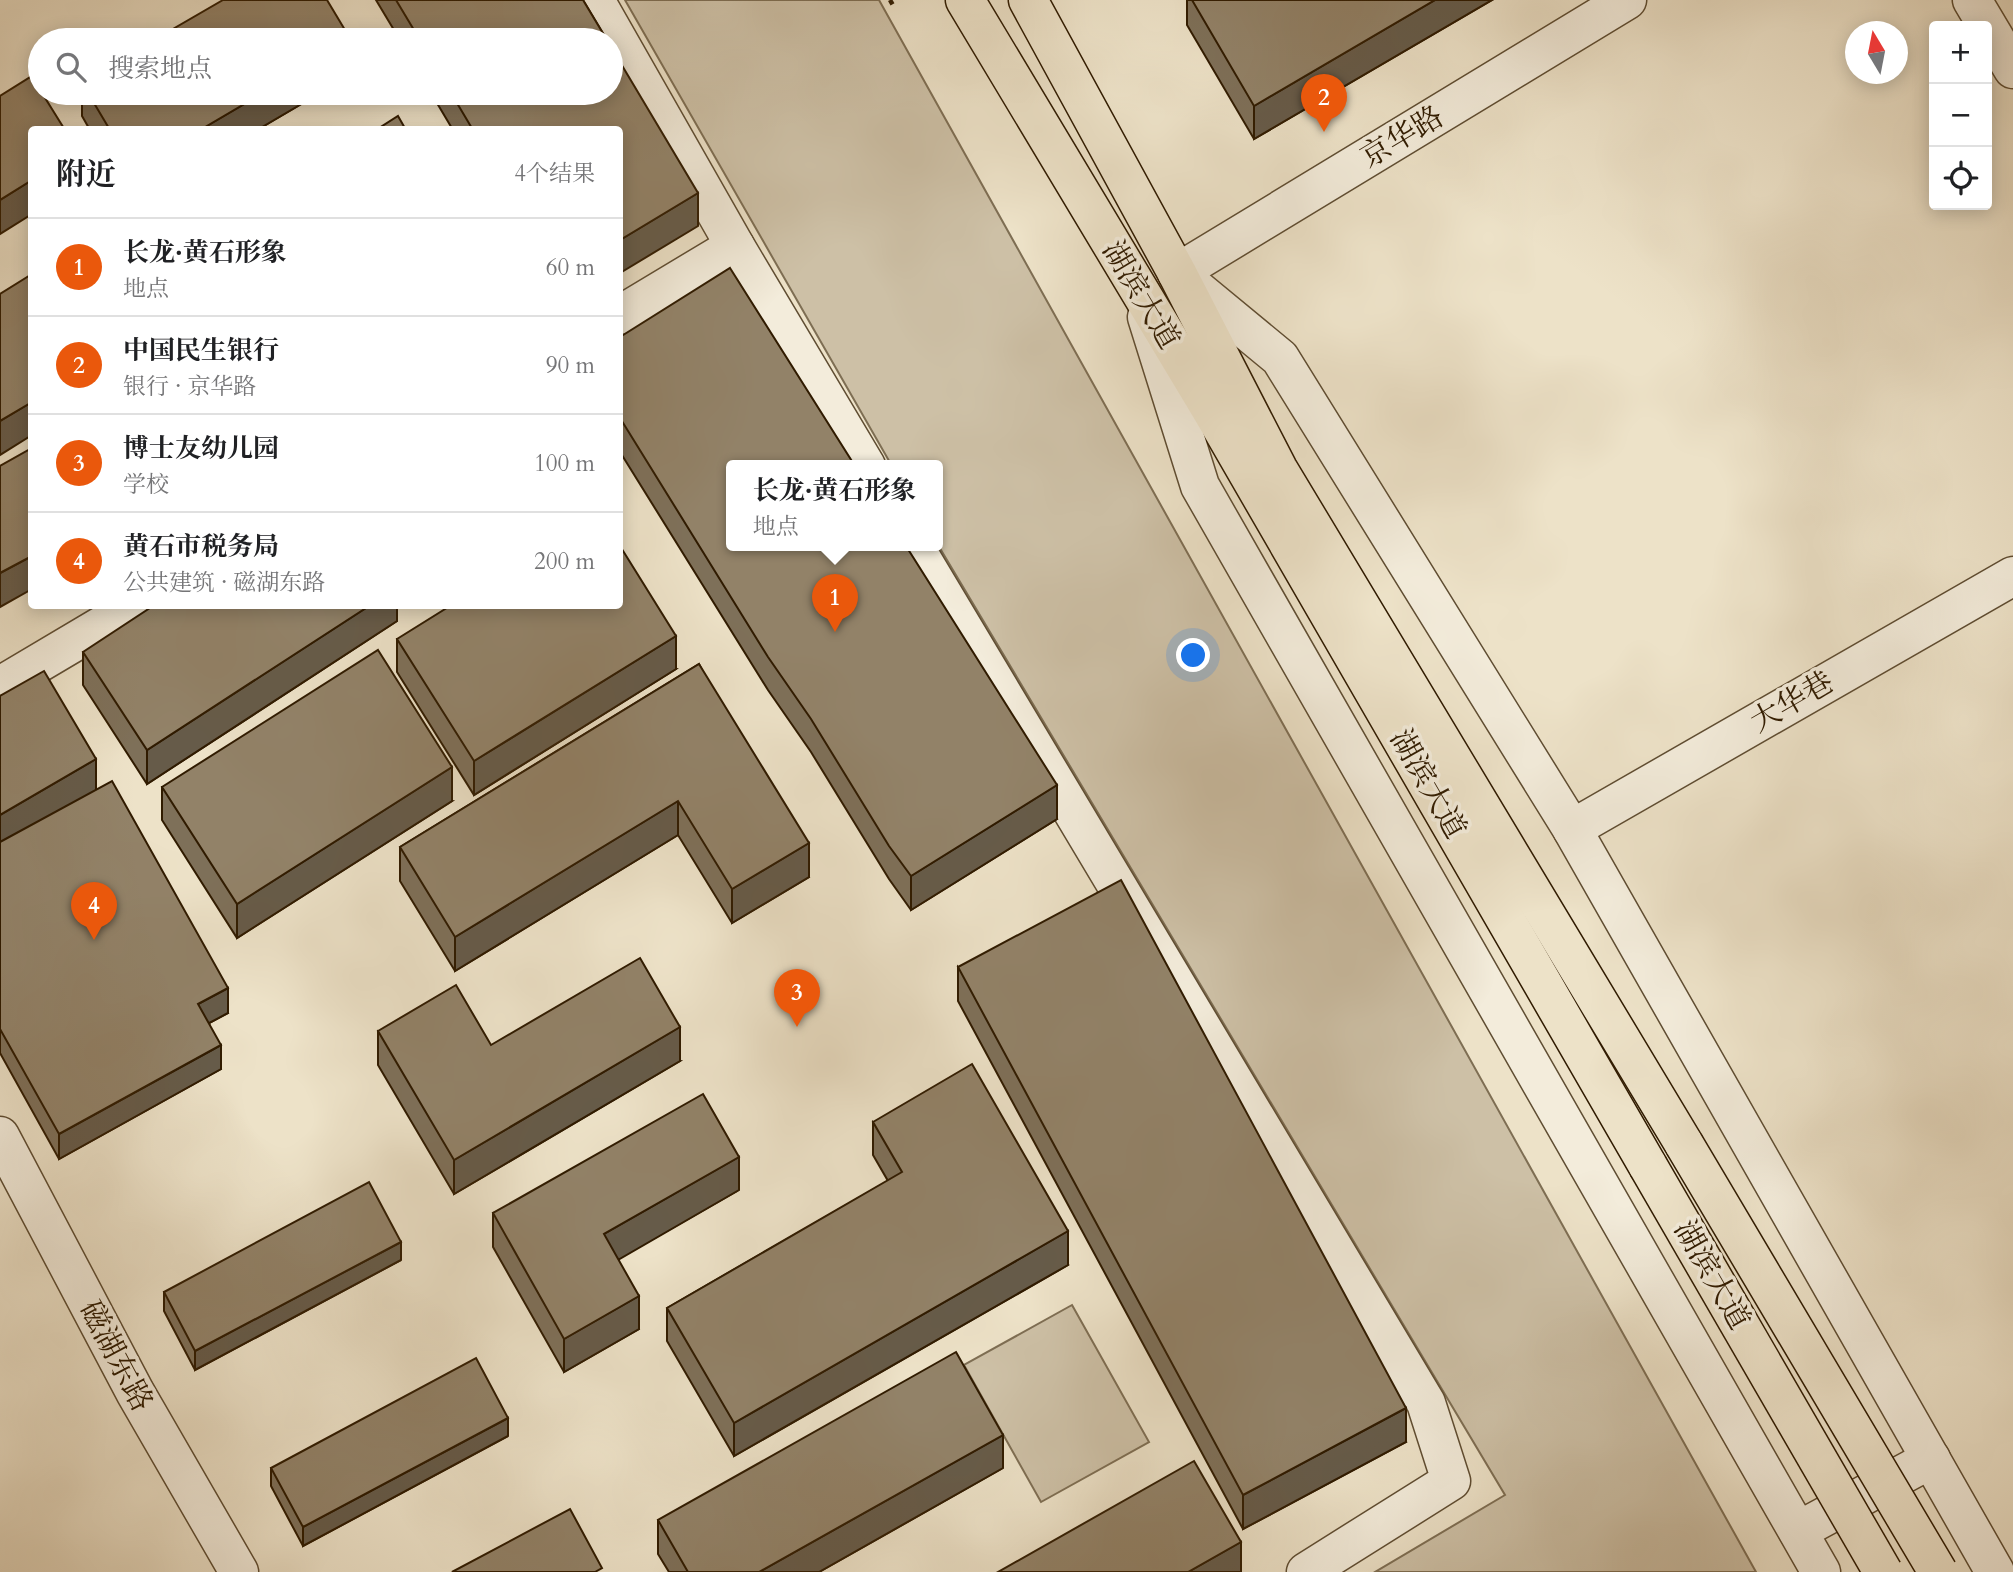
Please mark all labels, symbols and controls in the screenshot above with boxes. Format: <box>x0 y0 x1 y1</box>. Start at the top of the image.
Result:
north arrow <box>1845 21 1908 84</box>
map controls <box>1929 21 1992 210</box>
button: + <box>1929 21 1992 84</box>
search box <box>28 28 623 105</box>
icon: search <box>52 48 90 86</box>
text: 搜索地点 <box>108 51 212 86</box>
pin: 2 <box>1301 74 1347 132</box>
button: − <box>1929 84 1992 147</box>
street label: 京华路 <box>1353 96 1451 178</box>
button: locate <box>1929 147 1992 210</box>
text: 附近 <box>56 154 116 195</box>
text: 4个结果 <box>514 158 595 189</box>
street label: 湖滨大道 <box>1093 233 1189 357</box>
text: 长龙·黄石形象 <box>123 235 287 270</box>
text: 1 <box>73 252 85 283</box>
text: 60 m <box>546 252 595 283</box>
text: 地点 <box>123 273 169 304</box>
text: 中国民生银行 <box>123 333 279 368</box>
text: 2 <box>73 350 85 381</box>
text: 90 m <box>546 350 595 381</box>
text: 银行 · 京华路 <box>123 371 256 402</box>
text: 博士友幼儿园 <box>123 431 279 466</box>
text: 3 <box>73 448 85 479</box>
text: 100 m <box>534 448 595 479</box>
popup <box>726 460 943 551</box>
text: 学校 <box>123 469 169 500</box>
text: 长龙·黄石形象 <box>753 473 916 508</box>
text: 地点 <box>753 511 799 542</box>
text: 黄石市税务局 <box>123 529 279 564</box>
text: 4 <box>73 546 85 577</box>
text: 200 m <box>534 546 595 577</box>
text: 公共建筑 · 磁湖东路 <box>123 567 325 598</box>
pin: 1 <box>812 574 858 632</box>
your location <box>1176 638 1210 672</box>
street label: 大华巷 <box>1743 662 1841 742</box>
street label: 湖滨大道 <box>1380 722 1476 846</box>
pin: 4 <box>71 882 117 940</box>
pin: 3 <box>774 969 820 1027</box>
street label: 湖滨大道 <box>1664 1213 1760 1337</box>
street label: 磁湖东路 <box>70 1293 162 1419</box>

